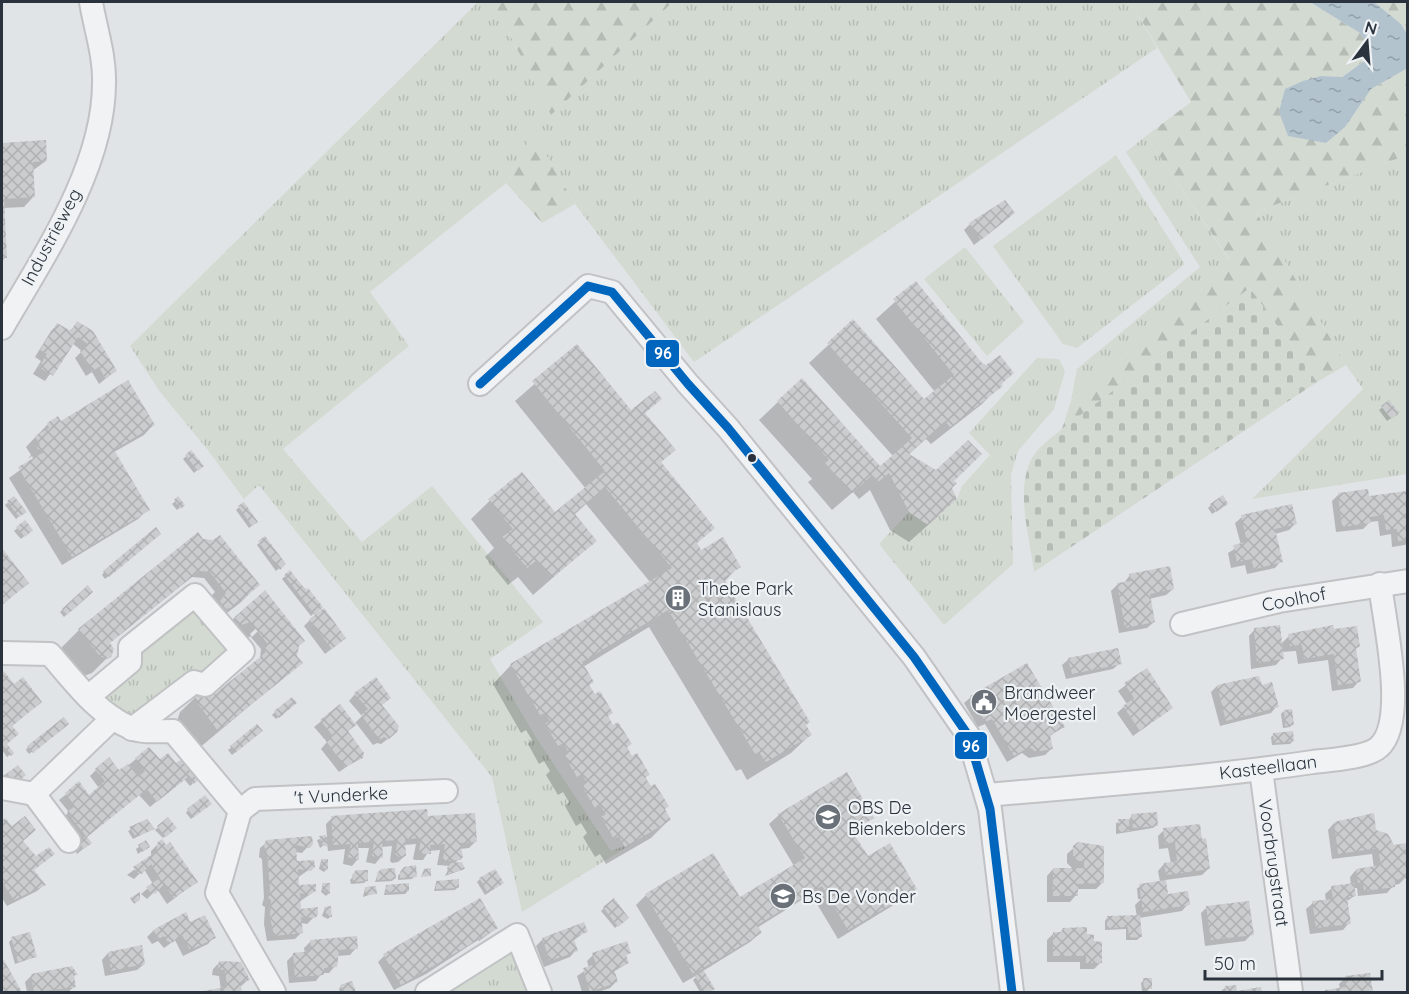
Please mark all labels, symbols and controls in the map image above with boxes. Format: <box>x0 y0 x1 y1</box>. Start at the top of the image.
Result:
north arrow <box>1337 12 1397 72</box>
text: N <box>1363 16 1380 39</box>
street label: Industrieweg <box>16 185 86 289</box>
line badge: 96 <box>645 339 680 368</box>
text: 96 <box>654 343 672 363</box>
unlabelled marker <box>746 452 758 464</box>
place label: Thebe Park Stanislaus <box>698 577 793 621</box>
street label: Coolhof <box>1260 581 1329 617</box>
building icon: Thebe Park Stanislaus <box>663 583 693 613</box>
place label: Brandweer Moergestel <box>1004 681 1096 725</box>
public building icon: Brandweer Moergestel <box>969 687 999 717</box>
line badge: 96 <box>954 731 988 760</box>
text: 96 <box>962 736 980 756</box>
street label: Kasteellaan <box>1218 750 1318 784</box>
street label: 't Vunderke <box>293 781 389 809</box>
place label: OBS De Bienkebolders <box>848 796 966 840</box>
street label: Voorbrugstraat <box>1254 798 1294 928</box>
school or university icon: OBS De Bienkebolders <box>813 802 843 832</box>
school or university icon: Bs De Vonder <box>768 881 798 911</box>
place label: Bs De Vonder <box>802 885 916 908</box>
scale bar <box>1205 943 1382 981</box>
text: 50 m <box>1214 952 1256 975</box>

